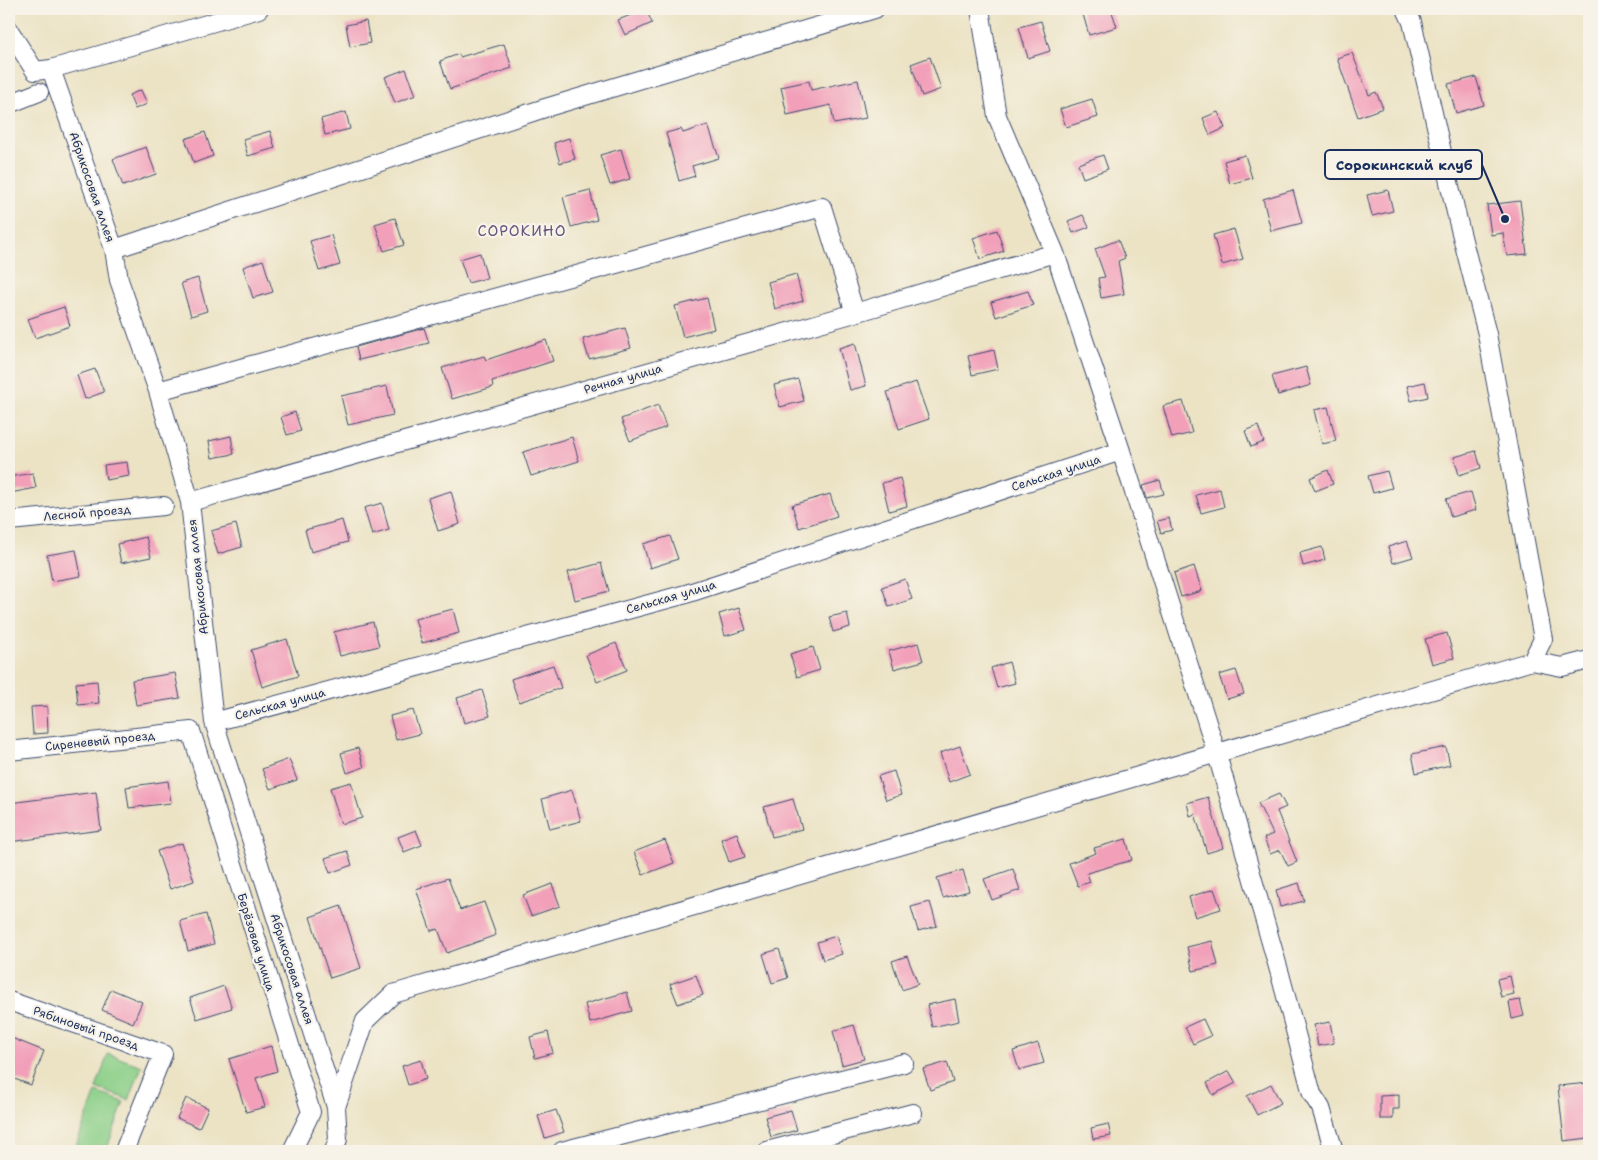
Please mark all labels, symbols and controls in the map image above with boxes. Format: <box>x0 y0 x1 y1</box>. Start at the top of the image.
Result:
street label: Абрикосовая аллея <box>66 130 118 244</box>
callout: Сорокинский клуб <box>1325 150 1482 179</box>
text: Сорокинский клуб <box>1336 156 1473 174</box>
district label: СОРОКИНО <box>478 221 566 241</box>
street label: Речная улица <box>582 360 665 398</box>
street label: Сельская улица <box>1009 451 1103 495</box>
street label: Лесной проезд <box>43 501 132 525</box>
street label: Абрикосовая аллея <box>184 519 212 635</box>
street label: Сельская улица <box>624 576 718 618</box>
street label: Сельская улица <box>233 684 327 724</box>
street label: Сиреневый проезд <box>44 727 156 755</box>
street label: Берёзовая улица <box>233 891 279 994</box>
street label: Абрикосовая аллея <box>266 911 318 1027</box>
street label: Рябиновый проезд <box>31 1002 141 1054</box>

